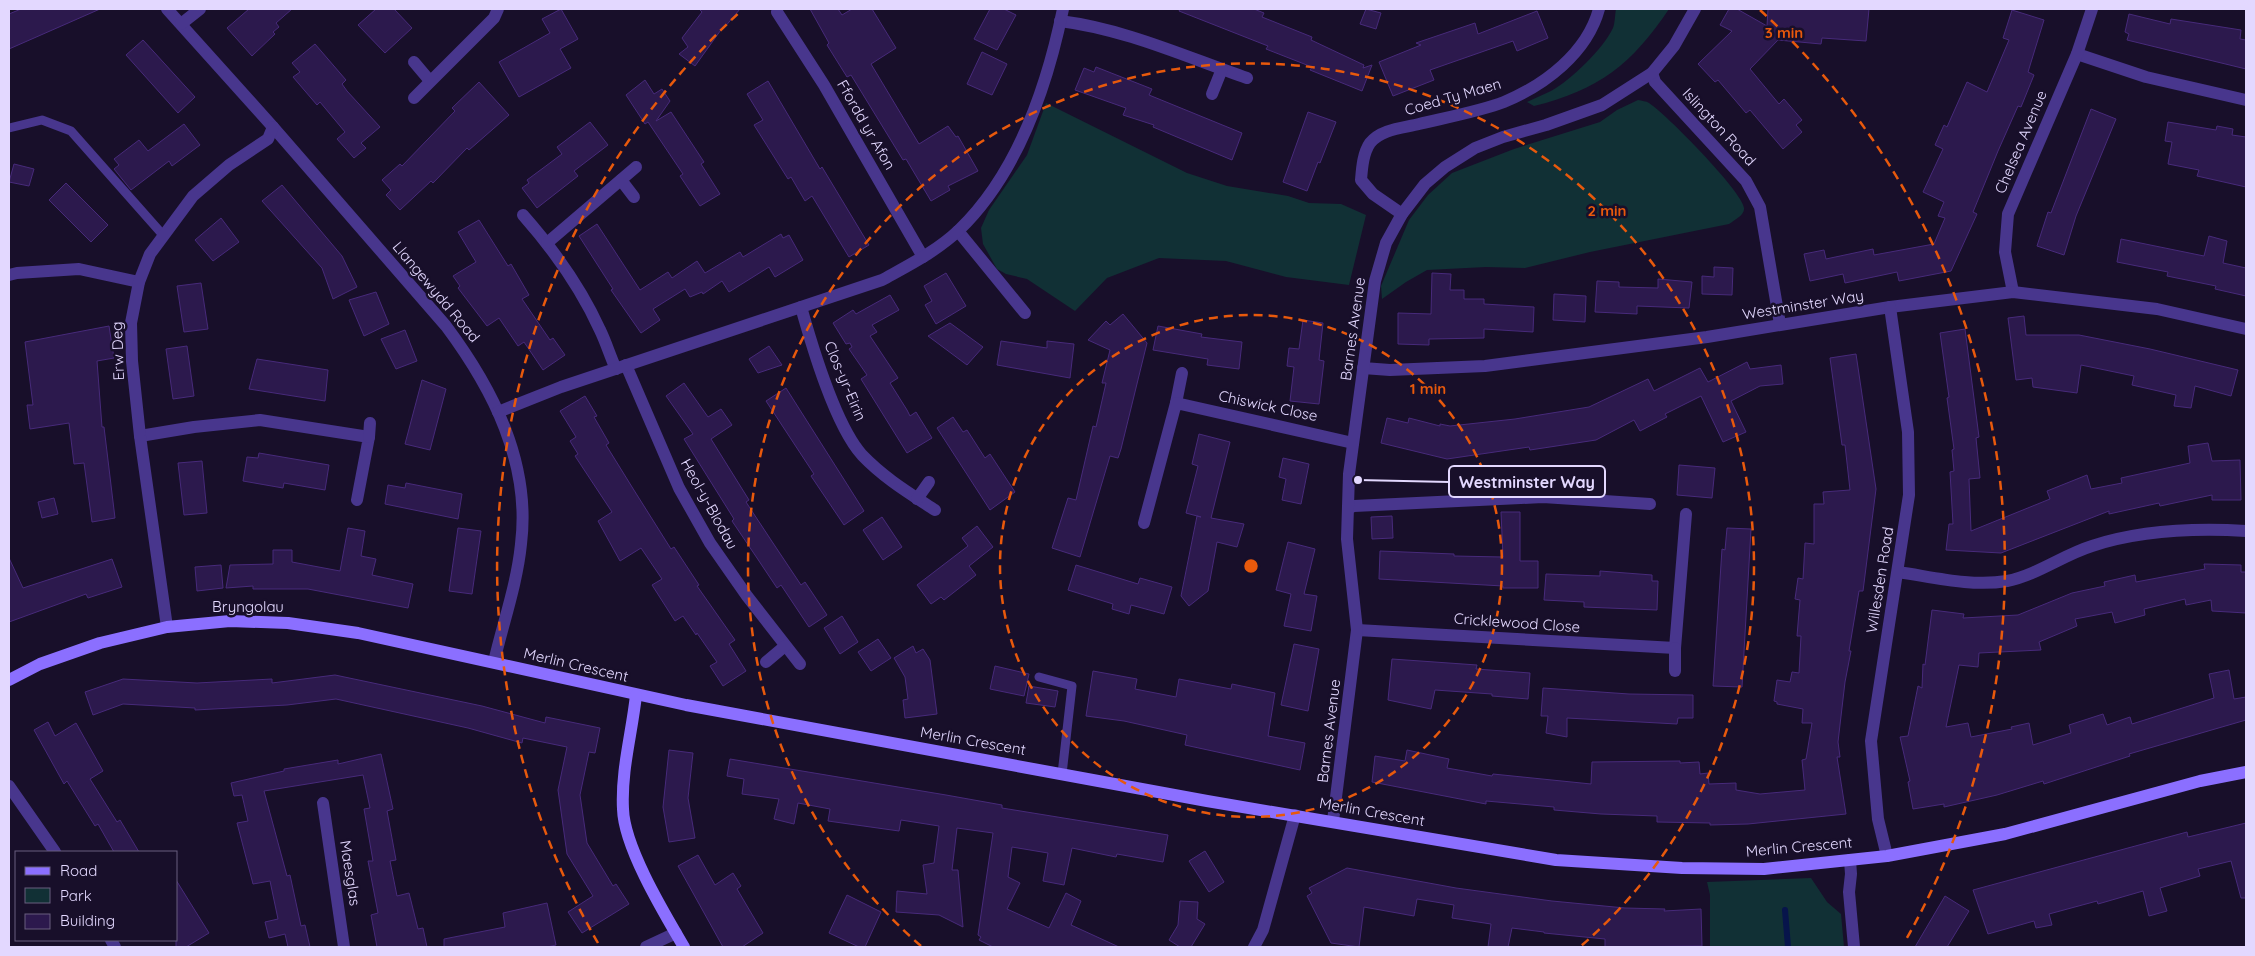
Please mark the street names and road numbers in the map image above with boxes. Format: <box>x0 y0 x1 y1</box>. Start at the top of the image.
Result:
street label: Coed Ty Maen <box>1402 74 1503 119</box>
street label: Ffordd yr Afon <box>833 76 900 173</box>
street label: Islington Road <box>1678 84 1760 170</box>
street label: Chelsea Avenue <box>1990 87 2051 196</box>
street label: Llangewydd Road <box>389 237 484 346</box>
street label: Barnes Avenue <box>1336 276 1369 382</box>
street label: Westminster Way <box>1741 286 1865 323</box>
street label: Erw Deg <box>107 321 128 381</box>
street label: Clos-yr-Eirin <box>820 338 871 423</box>
street label: Chiswick Close <box>1217 386 1319 425</box>
street label: Heol-y-Blodau <box>677 455 742 552</box>
street label: Willesden Road <box>1862 525 1897 635</box>
street label: Bryngolau <box>212 597 284 616</box>
street label: Cricklewood Close <box>1453 609 1581 636</box>
street label: Merlin Crescent <box>522 643 630 686</box>
street label: Barnes Avenue <box>1313 678 1344 784</box>
street label: Merlin Crescent <box>919 722 1027 759</box>
street label: Merlin Crescent <box>1318 793 1426 830</box>
street label: Merlin Crescent <box>1745 832 1853 861</box>
street label: Maesglas <box>336 839 365 907</box>

